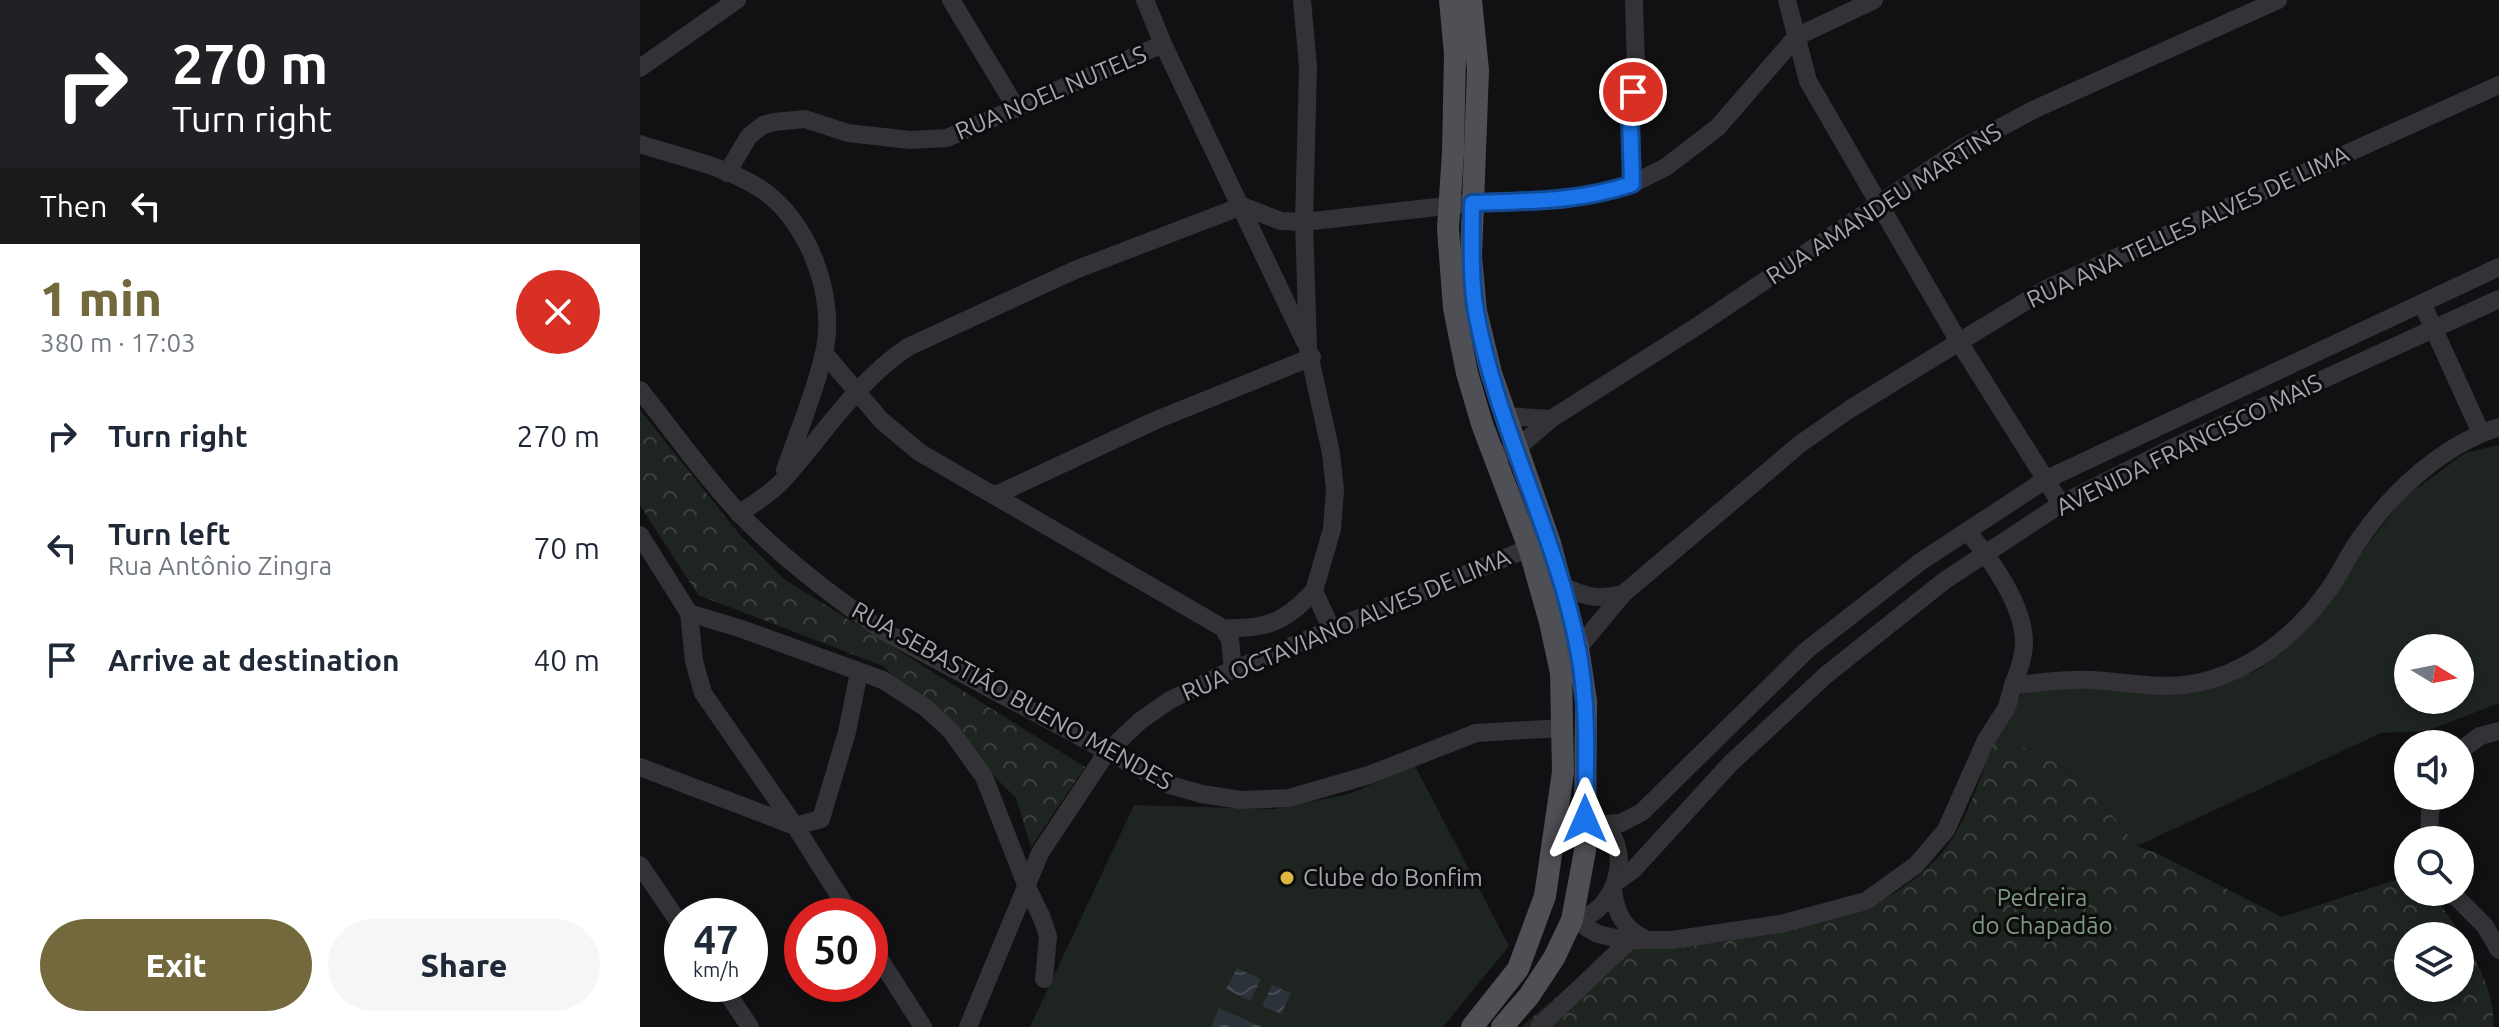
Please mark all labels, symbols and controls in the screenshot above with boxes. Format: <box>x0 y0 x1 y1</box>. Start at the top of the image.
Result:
icon: right <box>40 32 144 136</box>
text: 270 m <box>172 32 328 95</box>
street label: RUA NOEL NUTELS <box>951 40 1150 145</box>
pin <box>1599 58 1667 126</box>
icon: arrive <box>1611 70 1655 114</box>
text: Turn right <box>172 98 332 139</box>
street label: RUA AMANDEU MARTINS <box>1761 118 2006 290</box>
street label: RUA ANA TELLES ALVES DE LIMA <box>2022 140 2353 313</box>
icon: left <box>124 184 168 228</box>
text: Then <box>40 189 108 223</box>
button: close <box>516 270 600 354</box>
text: 1 min <box>40 271 162 325</box>
text: 380 m · 17:03 <box>40 328 196 357</box>
street label: AVENIDA FRANCISCO MAIS <box>2051 368 2326 521</box>
icon: right <box>40 414 84 458</box>
text: Turn right <box>108 419 248 453</box>
text: 270 m <box>516 419 600 453</box>
text: Turn left <box>108 517 230 551</box>
icon: left <box>40 526 84 570</box>
text: 70 m <box>533 531 600 565</box>
street label: RUA OCTAVIANO ALVES DE LIMA <box>1178 543 1514 706</box>
text: Rua Antônio Zingra <box>108 551 332 580</box>
street label: RUA SEBASTIÃO BUENO MENDES <box>847 596 1177 795</box>
north arrow <box>2394 634 2474 714</box>
map controls <box>2394 634 2474 1002</box>
icon: arrive <box>40 638 84 682</box>
text: Arrive at destination <box>108 643 400 677</box>
text: 40 m <box>533 643 600 677</box>
button: sound <box>2394 730 2474 810</box>
position arrow <box>1543 777 1627 861</box>
button: search <box>2394 826 2474 906</box>
place label: Clube do Bonfim <box>1303 864 1483 891</box>
marker: Clube do Bonfim <box>1278 869 1296 887</box>
park label: Pedreira do Chapadão <box>1971 884 2113 939</box>
speed limit sign: 50 <box>784 898 888 1002</box>
text: 47 <box>693 917 739 962</box>
button: Exit <box>40 919 312 1011</box>
button: Share <box>328 919 600 1011</box>
button: layers <box>2394 922 2474 1002</box>
text: km/h <box>693 958 739 981</box>

